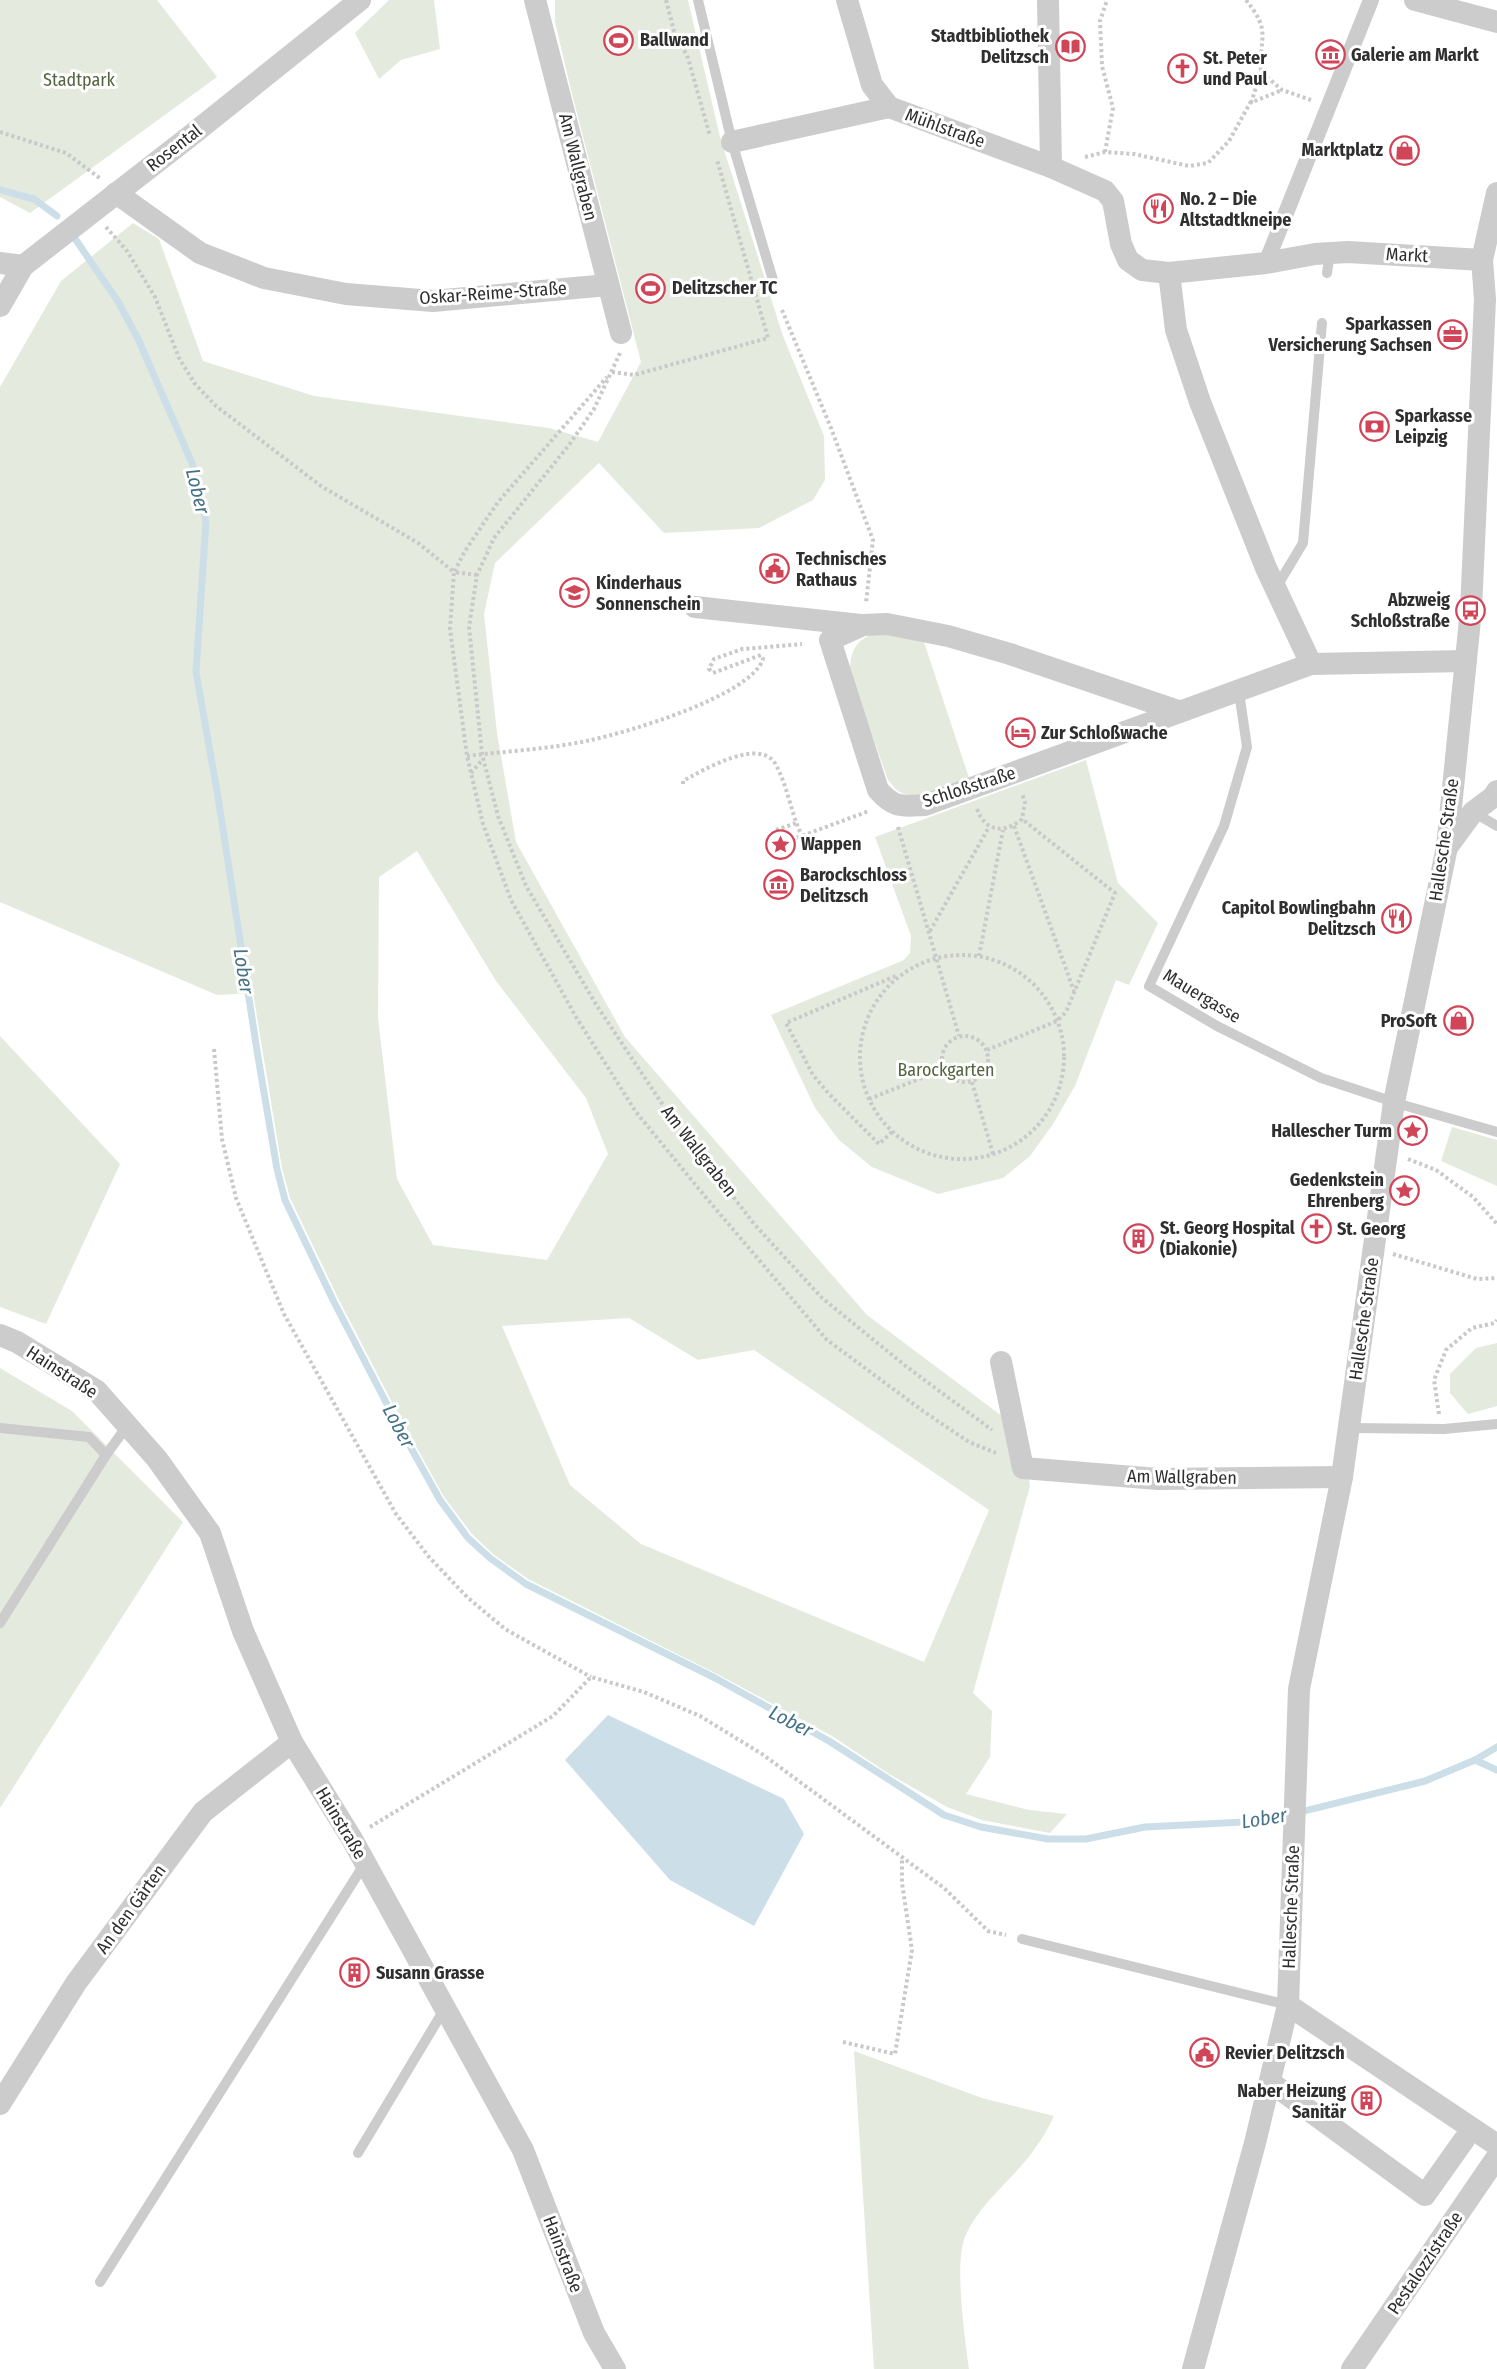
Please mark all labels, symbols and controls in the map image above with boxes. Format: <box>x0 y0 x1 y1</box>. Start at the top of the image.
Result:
sports icon: Ballwand <box>603 24 635 56</box>
place label: Stadtbibliothek Delitzsch <box>931 25 1050 68</box>
place label: Ballwand <box>640 29 709 51</box>
library icon: Stadtbibliothek Delitzsch <box>1054 30 1086 62</box>
museum icon: Galerie am Markt <box>1314 39 1346 71</box>
place label: Galerie am Markt <box>1351 44 1480 66</box>
place label: St. Peter und Paul <box>1203 47 1268 90</box>
church icon: St. Peter und Paul <box>1166 52 1198 84</box>
park label: Stadtpark <box>43 69 116 91</box>
street label: Mühlstraße <box>902 103 988 153</box>
street label: Am Wallgraben <box>554 111 602 223</box>
street label: Rosental <box>142 119 206 176</box>
shop icon: Marktplatz <box>1388 134 1420 166</box>
place label: Marktplatz <box>1302 139 1383 161</box>
place label: No. 2 – Die Altstadtkneipe <box>1179 188 1291 231</box>
restaurant icon: No. 2 – Die Altstadtkneipe <box>1143 193 1175 225</box>
street label: Markt <box>1385 243 1429 267</box>
sports icon: Delitzscher TC <box>635 272 667 304</box>
street label: Oskar-Reime-Straße <box>419 277 568 309</box>
place label: Delitzscher TC <box>672 277 778 299</box>
place label: Sparkassen Versicherung Sachsen <box>1267 313 1432 356</box>
office icon: Sparkassen Versicherung Sachsen <box>1437 318 1469 350</box>
place label: Sparkasse Leipzig <box>1395 405 1472 448</box>
bank icon: Sparkasse Leipzig <box>1358 410 1390 442</box>
water label: Lober <box>181 466 215 517</box>
place label: Technisches Rathaus <box>796 548 887 591</box>
public building icon: Technisches Rathaus <box>759 553 791 585</box>
place label: Kinderhaus Sonnenschein <box>596 572 701 615</box>
school or university icon: Kinderhaus Sonnenschein <box>559 577 591 609</box>
place label: Abzweig Schloßstraße <box>1351 589 1450 632</box>
bus stop icon: Abzweig Schloßstraße <box>1455 594 1487 626</box>
hotel icon: Zur Schloßwache <box>1004 717 1036 749</box>
place label: Zur Schloßwache <box>1041 722 1168 744</box>
street label: Schloßstraße <box>920 762 1018 812</box>
street label: Hallesche Straße <box>1424 777 1464 903</box>
place icon: Wappen <box>764 828 796 860</box>
place label: Wappen <box>801 833 861 855</box>
place label: Barockschloss Delitzsch <box>800 864 907 907</box>
museum icon: Barockschloss Delitzsch <box>763 869 795 901</box>
place label: Capitol Bowlingbahn Delitzsch <box>1222 897 1376 940</box>
restaurant icon: Capitol Bowlingbahn Delitzsch <box>1381 902 1413 934</box>
water label: Lober <box>229 947 260 997</box>
street label: Mauergasse <box>1159 964 1245 1028</box>
shop icon: ProSoft <box>1442 1005 1474 1037</box>
place label: ProSoft <box>1381 1010 1438 1032</box>
park label: Barockgarten <box>897 1059 995 1081</box>
street label: Am Wallgraben <box>657 1101 741 1201</box>
place icon: Hallescher Turm <box>1397 1115 1429 1147</box>
place label: Hallescher Turm <box>1271 1120 1392 1142</box>
place label: Gedenkstein Ehrenberg <box>1290 1169 1384 1212</box>
place icon: Gedenkstein Ehrenberg <box>1389 1174 1421 1206</box>
church icon: St. Georg <box>1300 1213 1332 1245</box>
place label: St. Georg Hospital (Diakonie) <box>1160 1217 1295 1260</box>
place label: St. Georg <box>1337 1218 1405 1240</box>
building icon: St. Georg Hospital (Diakonie) <box>1123 1222 1155 1254</box>
street label: Hallesche Straße <box>1344 1256 1384 1382</box>
street label: Hainstraße <box>22 1341 102 1403</box>
water label: Lober <box>378 1400 421 1453</box>
street label: Am Wallgraben <box>1127 1465 1237 1489</box>
water label: Lober <box>765 1700 818 1743</box>
street label: Hainstraße <box>311 1783 371 1863</box>
water label: Lober <box>1240 1802 1290 1833</box>
street label: Hallesche Straße <box>1278 1845 1304 1969</box>
street label: An den Gärten <box>91 1860 171 1958</box>
building icon: Susann Grasse <box>339 1957 371 1989</box>
place label: Susann Grasse <box>376 1962 484 1984</box>
public building icon: Revier Delitzsch <box>1188 2037 1220 2069</box>
place label: Revier Delitzsch <box>1225 2042 1345 2064</box>
place label: Naber Heizung Sanitär <box>1237 2080 1346 2123</box>
building icon: Naber Heizung Sanitär <box>1351 2085 1383 2117</box>
street label: Pestalozzistraße <box>1383 2207 1468 2319</box>
street label: Hainstraße <box>538 2213 588 2296</box>

